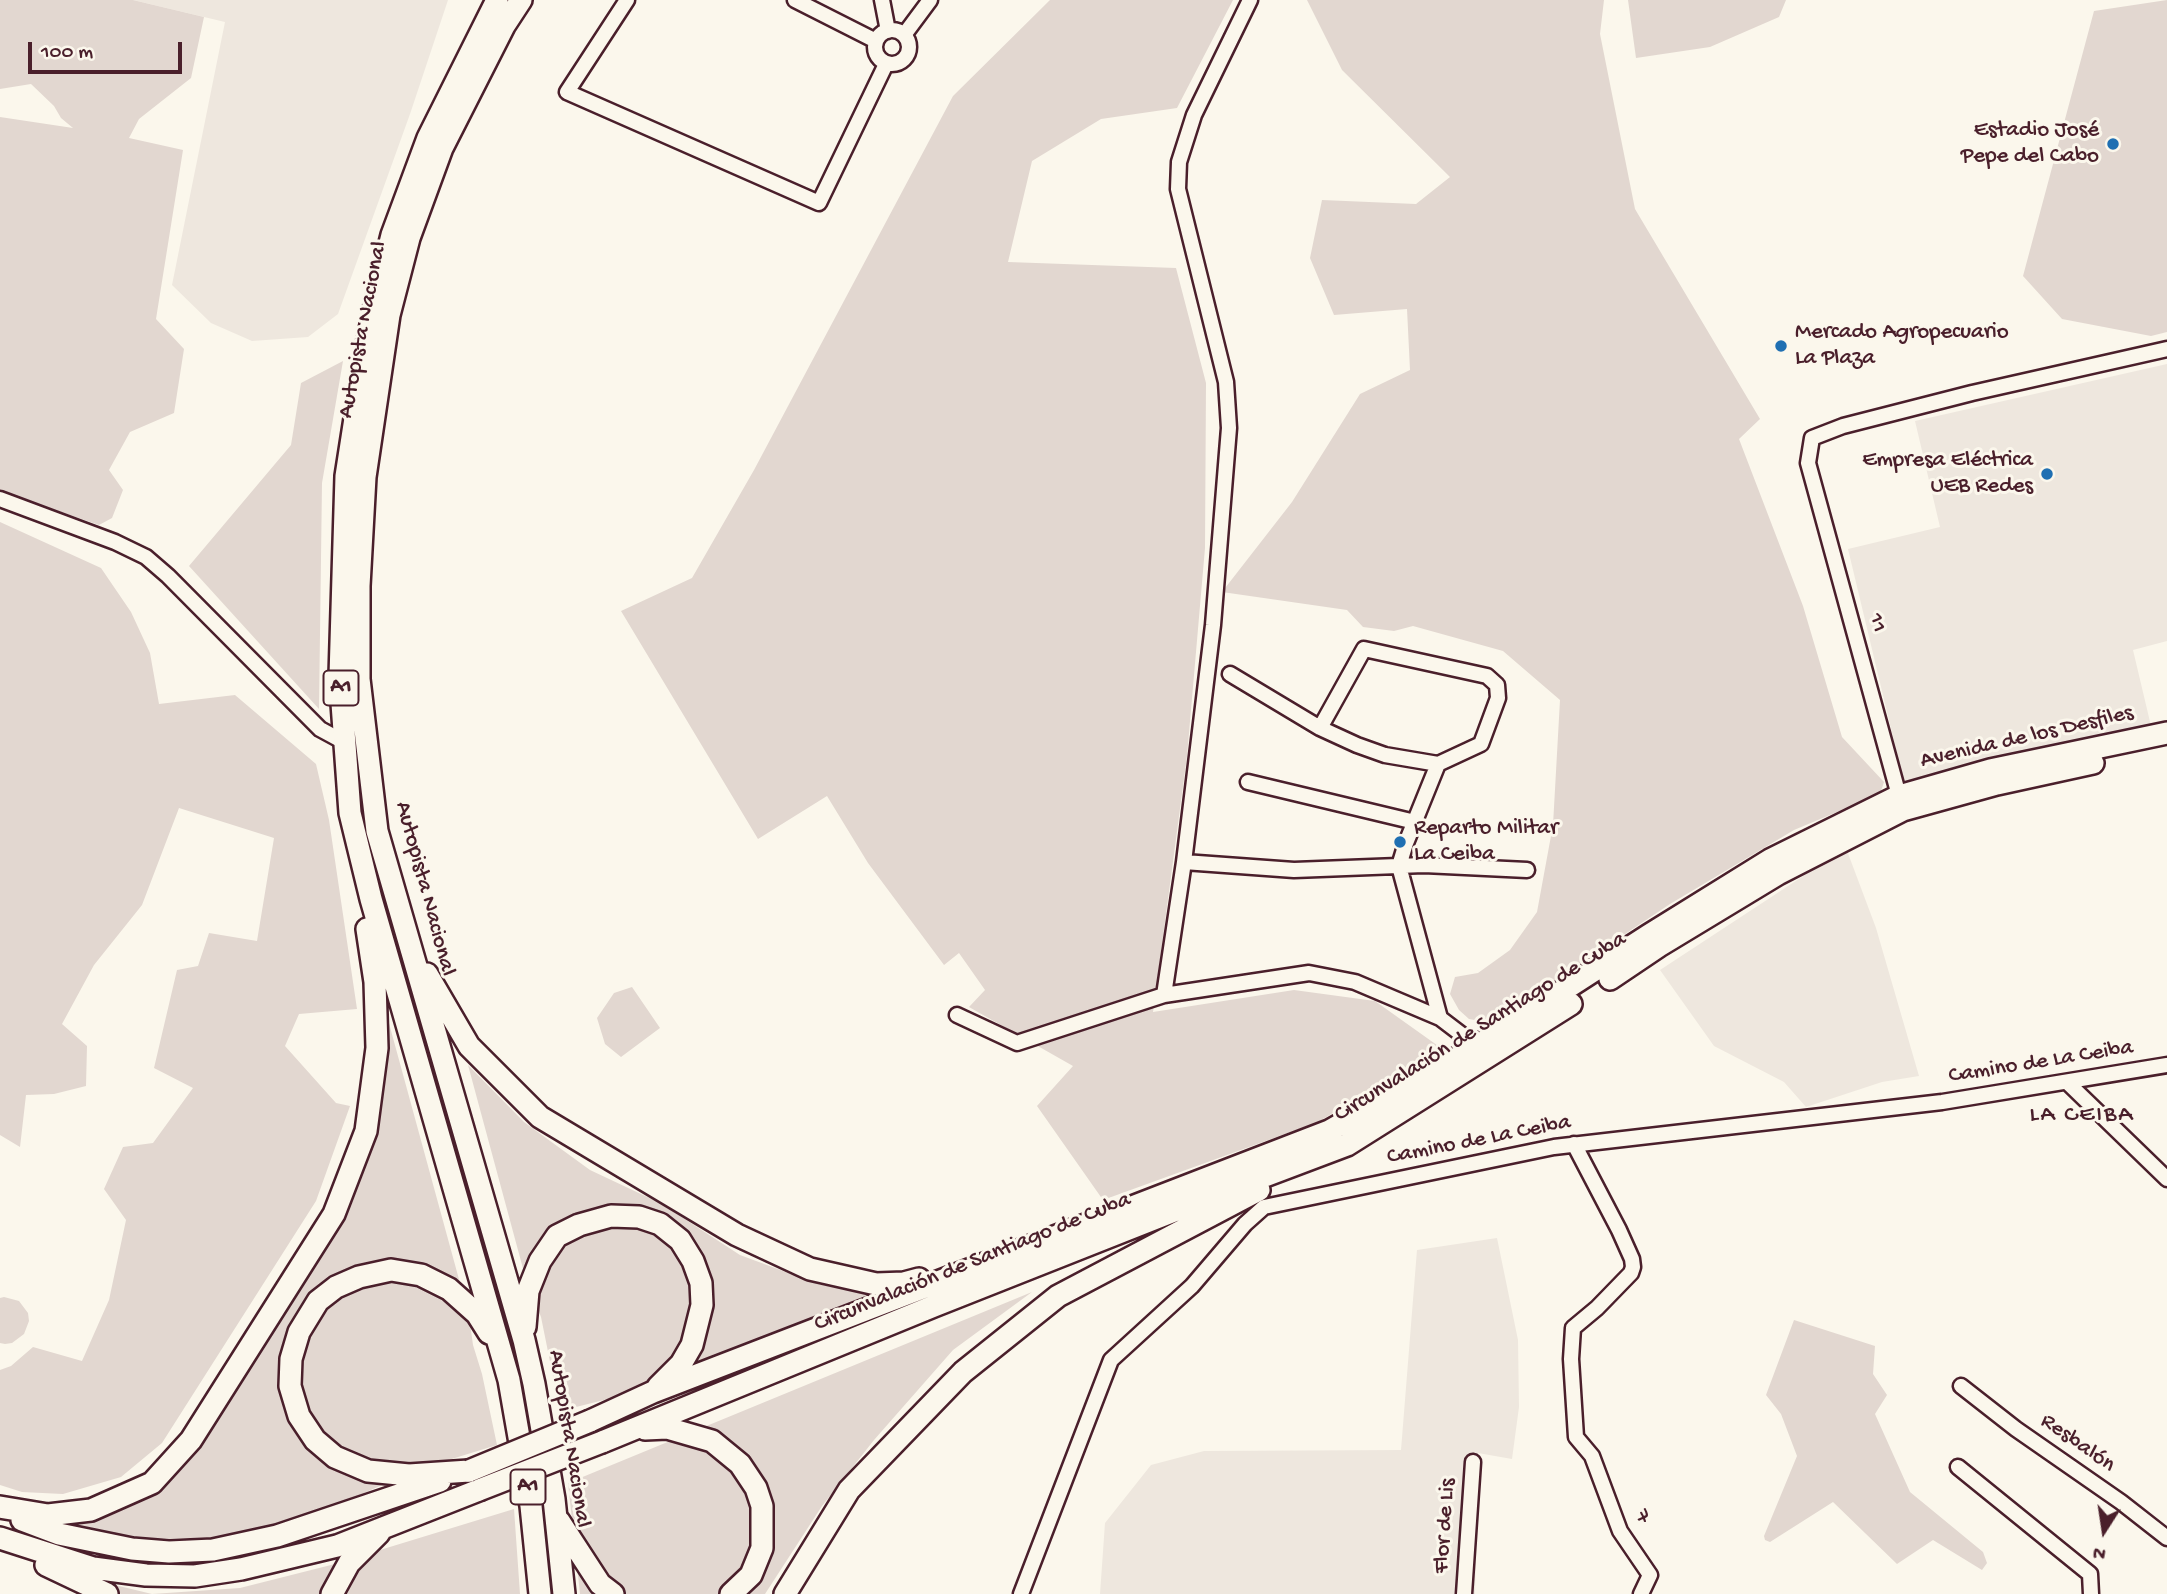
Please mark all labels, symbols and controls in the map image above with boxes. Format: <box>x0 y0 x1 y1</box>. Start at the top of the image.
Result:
scale bar <box>32 28 186 72</box>
text: 100 m <box>41 41 93 66</box>
place label: Estadio José Pepe del Cabo <box>1961 117 2099 171</box>
marker: Estadio José Pepe del Cabo <box>2105 136 2121 152</box>
street label: Autopista Nacional <box>333 239 395 421</box>
place label: Mercado Agropecuario La Plaza <box>1795 319 2009 373</box>
marker: Mercado Agropecuario La Plaza <box>1773 338 1789 354</box>
place label: Empresa Eléctrica UEB Redes <box>1862 447 2033 501</box>
marker: Empresa Eléctrica UEB Redes <box>2039 466 2055 482</box>
street label: 11 <box>1860 610 1892 636</box>
road number: A1 <box>324 670 358 706</box>
street label: Avenida de los Desfiles <box>1918 700 2136 776</box>
street label: Autopista Nacional <box>387 799 461 979</box>
place label: Reparto Militar La Ceiba <box>1414 815 1558 869</box>
marker: Reparto Militar La Ceiba <box>1392 834 1408 850</box>
street label: Circunvalación de Santiago de Cuba <box>1330 927 1632 1129</box>
street label: Camino de La Ceiba <box>1947 1035 2135 1091</box>
district label: LA CEIBA <box>2031 1102 2133 1130</box>
street label: Camino de La Ceiba <box>1385 1110 1573 1172</box>
street label: Circunvalación de Santiago de Cuba <box>811 1187 1135 1339</box>
street label: Autopista Nacional <box>540 1348 596 1530</box>
street label: Resbalón <box>2034 1408 2120 1480</box>
road number: A1 <box>510 1470 546 1504</box>
street label: Flor de Lis <box>1429 1478 1463 1574</box>
north arrow <box>2069 1496 2139 1566</box>
street label: 7 <box>1626 1506 1656 1528</box>
text: N <box>2091 1539 2108 1565</box>

